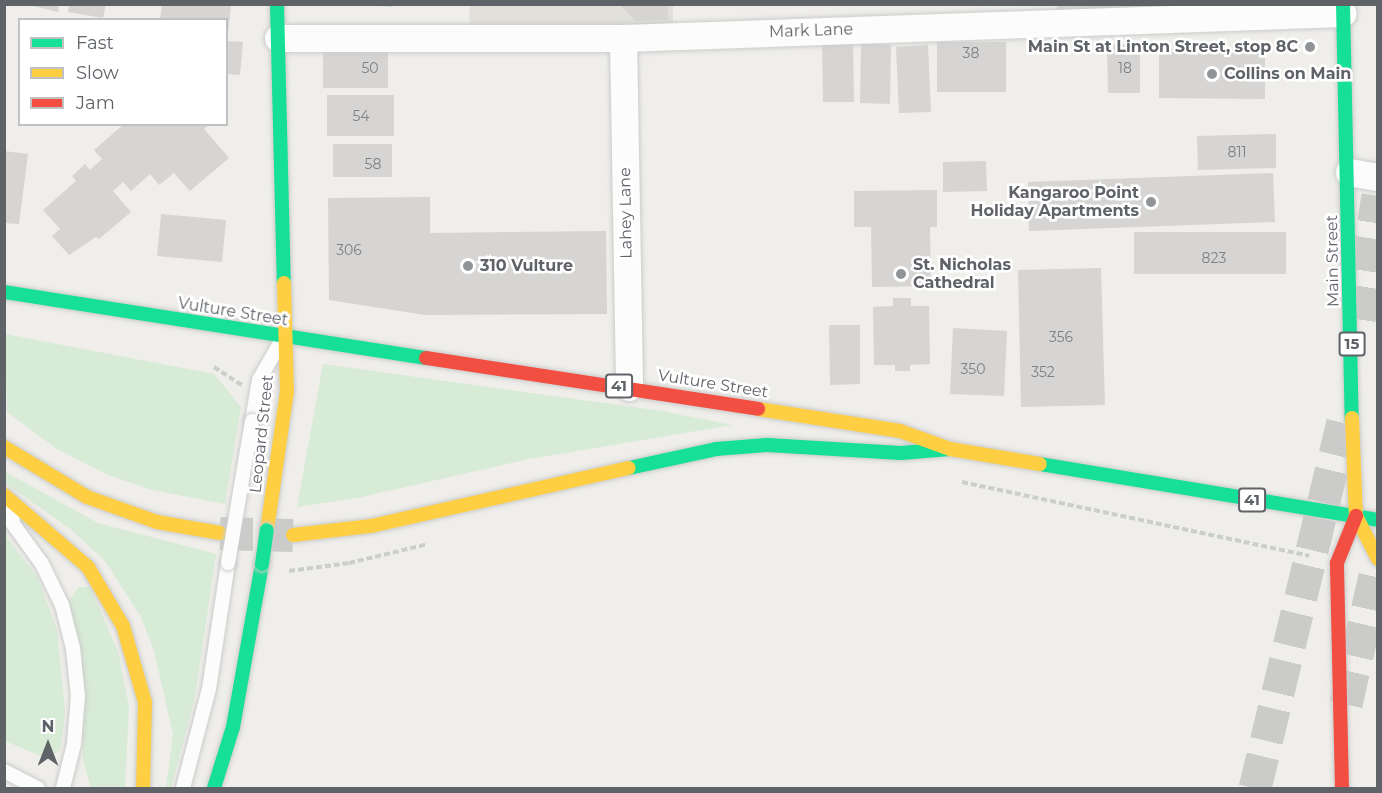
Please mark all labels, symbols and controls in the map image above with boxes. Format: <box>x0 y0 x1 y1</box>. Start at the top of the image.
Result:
legend <box>18 18 228 126</box>
street label: Mark Lane <box>769 20 853 42</box>
text: Fast <box>76 32 114 54</box>
place label: Main St at Linton Street, stop 8C <box>1028 37 1298 57</box>
marker: Main St at Linton Street, stop 8C <box>1303 40 1317 54</box>
house number: 38 <box>963 45 979 61</box>
house number: 50 <box>361 60 379 76</box>
house number: 18 <box>1118 60 1132 76</box>
text: Slow <box>76 62 119 84</box>
place label: Collins on Main <box>1224 64 1351 84</box>
marker: Collins on Main <box>1205 67 1219 81</box>
text: Jam <box>76 92 115 114</box>
house number: 54 <box>352 108 370 124</box>
house number: 811 <box>1227 144 1247 160</box>
house number: 58 <box>365 156 381 172</box>
street label: Lahey Lane <box>616 167 636 259</box>
place label: Kangaroo Point Holiday Apartments <box>970 183 1139 221</box>
marker: Kangaroo Point Holiday Apartments <box>1144 195 1158 209</box>
street label: Main Street <box>1323 215 1343 307</box>
house number: 306 <box>336 242 362 258</box>
house number: 823 <box>1202 250 1226 266</box>
place label: St. Nicholas Cathedral <box>913 255 1011 293</box>
place label: 310 Vulture <box>480 256 573 276</box>
marker: 310 Vulture <box>461 259 475 273</box>
marker: St. Nicholas Cathedral <box>894 267 908 281</box>
street label: Vulture Street <box>177 294 289 330</box>
house number: 356 <box>1049 329 1073 345</box>
road number: 15 <box>1338 332 1366 356</box>
house number: 350 <box>961 361 985 377</box>
house number: 352 <box>1031 364 1055 380</box>
street label: Vulture Street <box>657 366 769 402</box>
street label: Leopard Street <box>246 374 278 494</box>
road number: 41 <box>604 374 634 398</box>
road number: 41 <box>1237 488 1267 512</box>
north arrow <box>18 715 78 775</box>
text: N <box>42 717 54 736</box>

